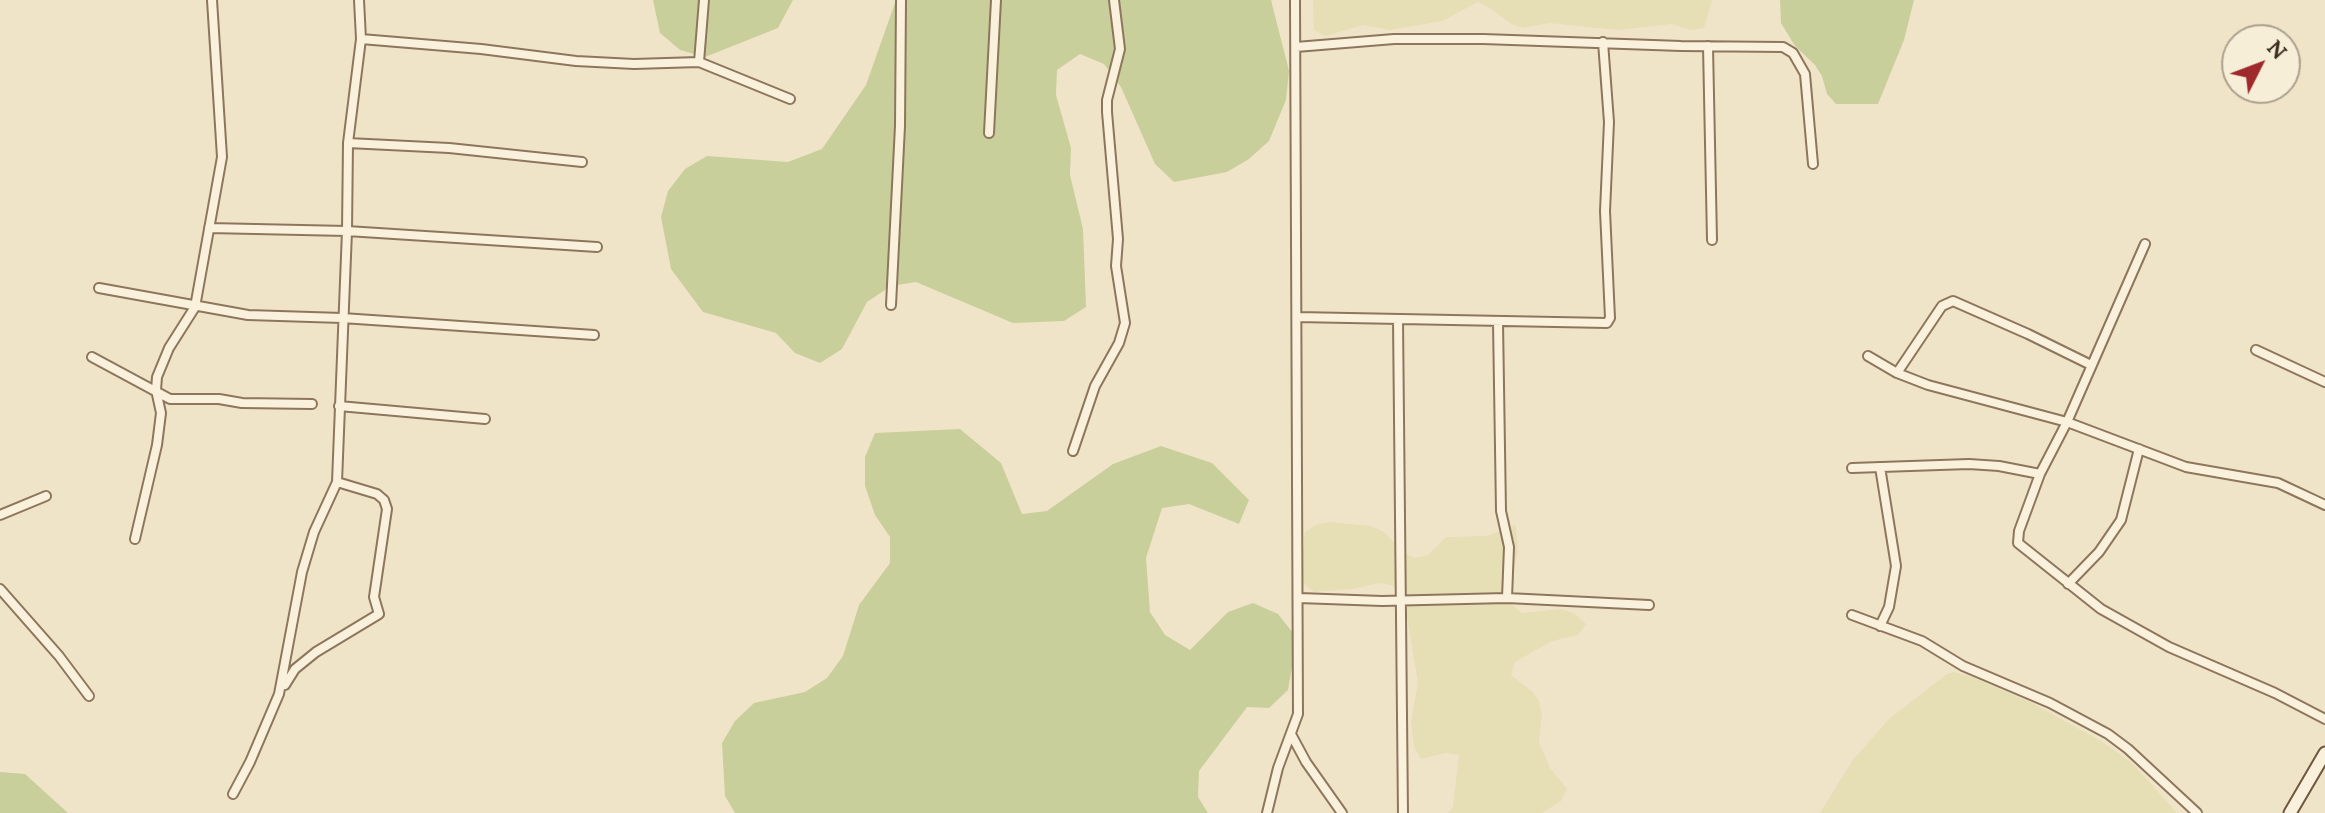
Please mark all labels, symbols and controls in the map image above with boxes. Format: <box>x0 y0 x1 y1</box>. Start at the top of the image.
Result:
north arrow <box>2221 24 2301 104</box>
text: N <box>2261 34 2293 65</box>

